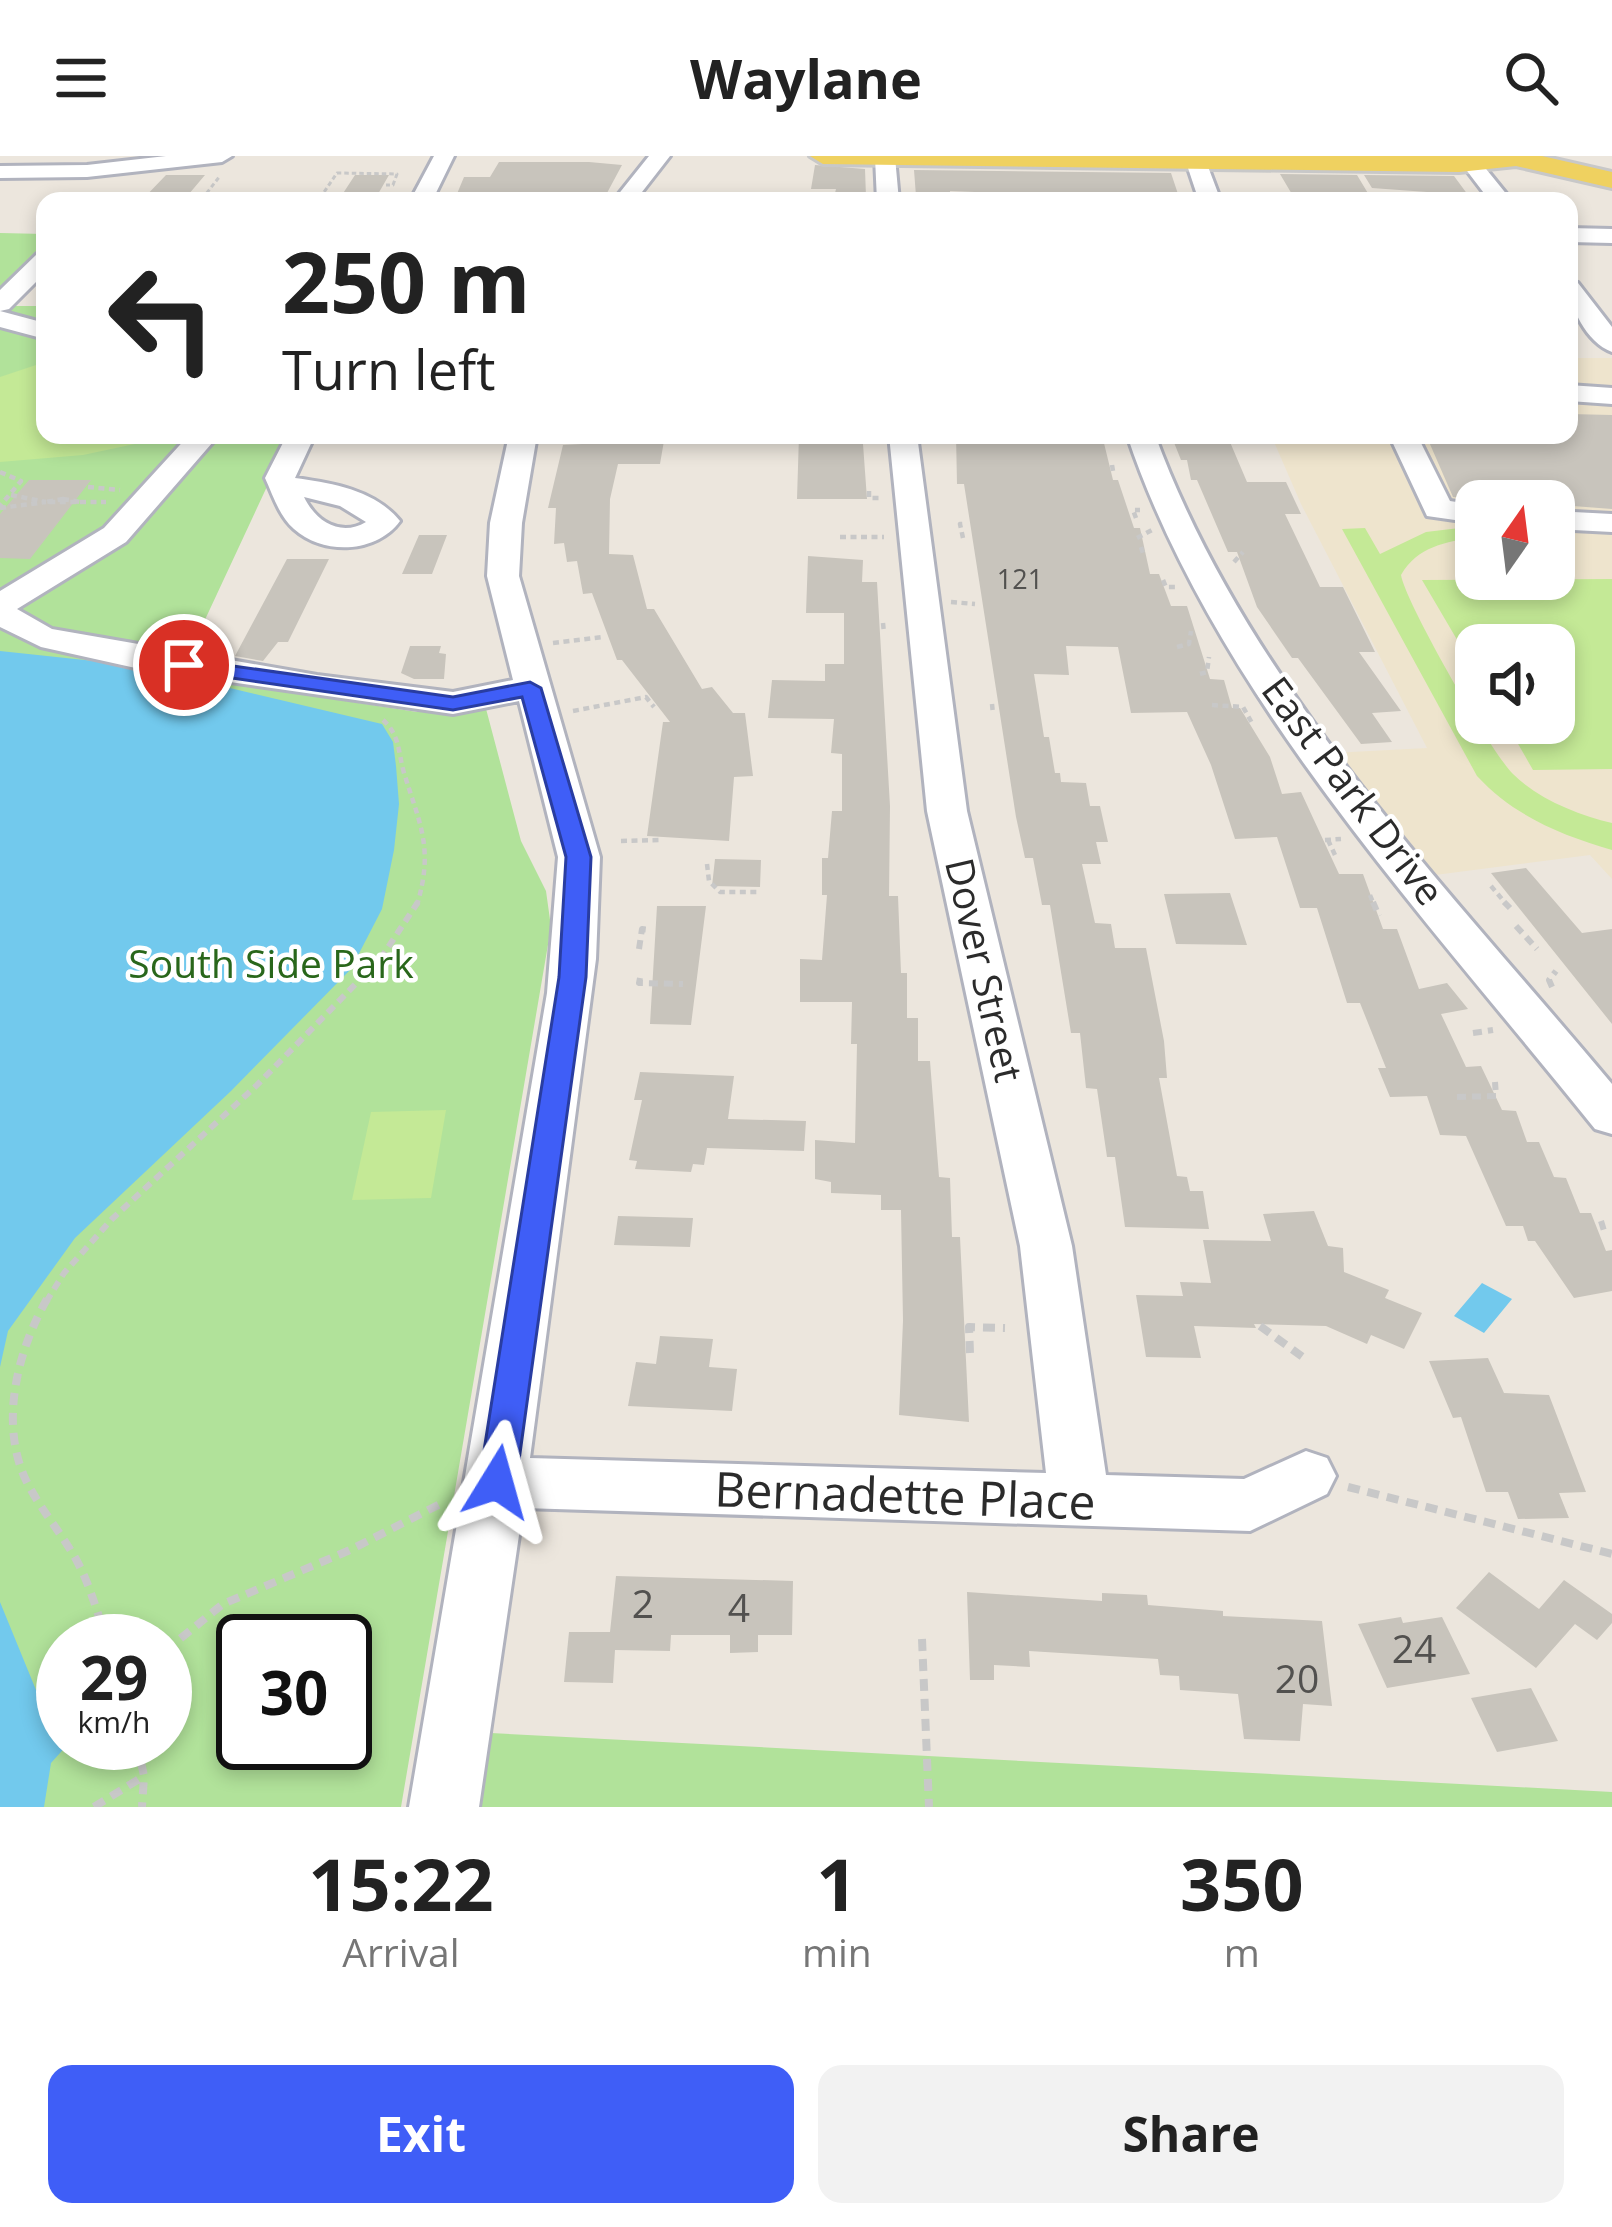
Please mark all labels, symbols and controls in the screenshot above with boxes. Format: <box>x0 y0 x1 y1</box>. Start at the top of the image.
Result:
text: Waylane <box>690 41 922 115</box>
icon: menu <box>48 45 114 111</box>
icon: search <box>1498 45 1564 111</box>
text: 250 m <box>282 223 530 338</box>
icon: left <box>84 240 240 396</box>
text: Turn left <box>282 332 495 406</box>
north arrow <box>1455 480 1575 600</box>
map controls <box>1455 480 1575 744</box>
house number: 121 <box>997 560 1043 597</box>
pin <box>133 614 235 716</box>
button: sound <box>1455 624 1575 744</box>
icon: arrive <box>151 632 217 698</box>
street label: East Park Drive <box>1251 665 1458 915</box>
street label: Dover Street <box>934 853 1037 1087</box>
park label: South Side Park <box>128 936 414 989</box>
position arrow <box>434 1419 560 1545</box>
street label: Bernadette Place <box>713 1455 1097 1534</box>
house number: 2 <box>632 1576 654 1629</box>
house number: 4 <box>728 1580 750 1633</box>
speed limit sign: 30 <box>216 1614 372 1770</box>
house number: 24 <box>1392 1621 1436 1674</box>
text: 29 <box>80 1636 148 1718</box>
house number: 20 <box>1275 1651 1319 1704</box>
text: km/h <box>78 1701 150 1742</box>
text: 15:22 <box>308 1834 494 1932</box>
text: 1 <box>816 1834 857 1932</box>
text: 350 <box>1180 1834 1304 1932</box>
text: Arrival <box>342 1925 460 1978</box>
text: min <box>802 1925 872 1978</box>
text: m <box>1224 1925 1260 1978</box>
button: Exit <box>48 2065 794 2203</box>
button: Share <box>818 2065 1564 2203</box>

